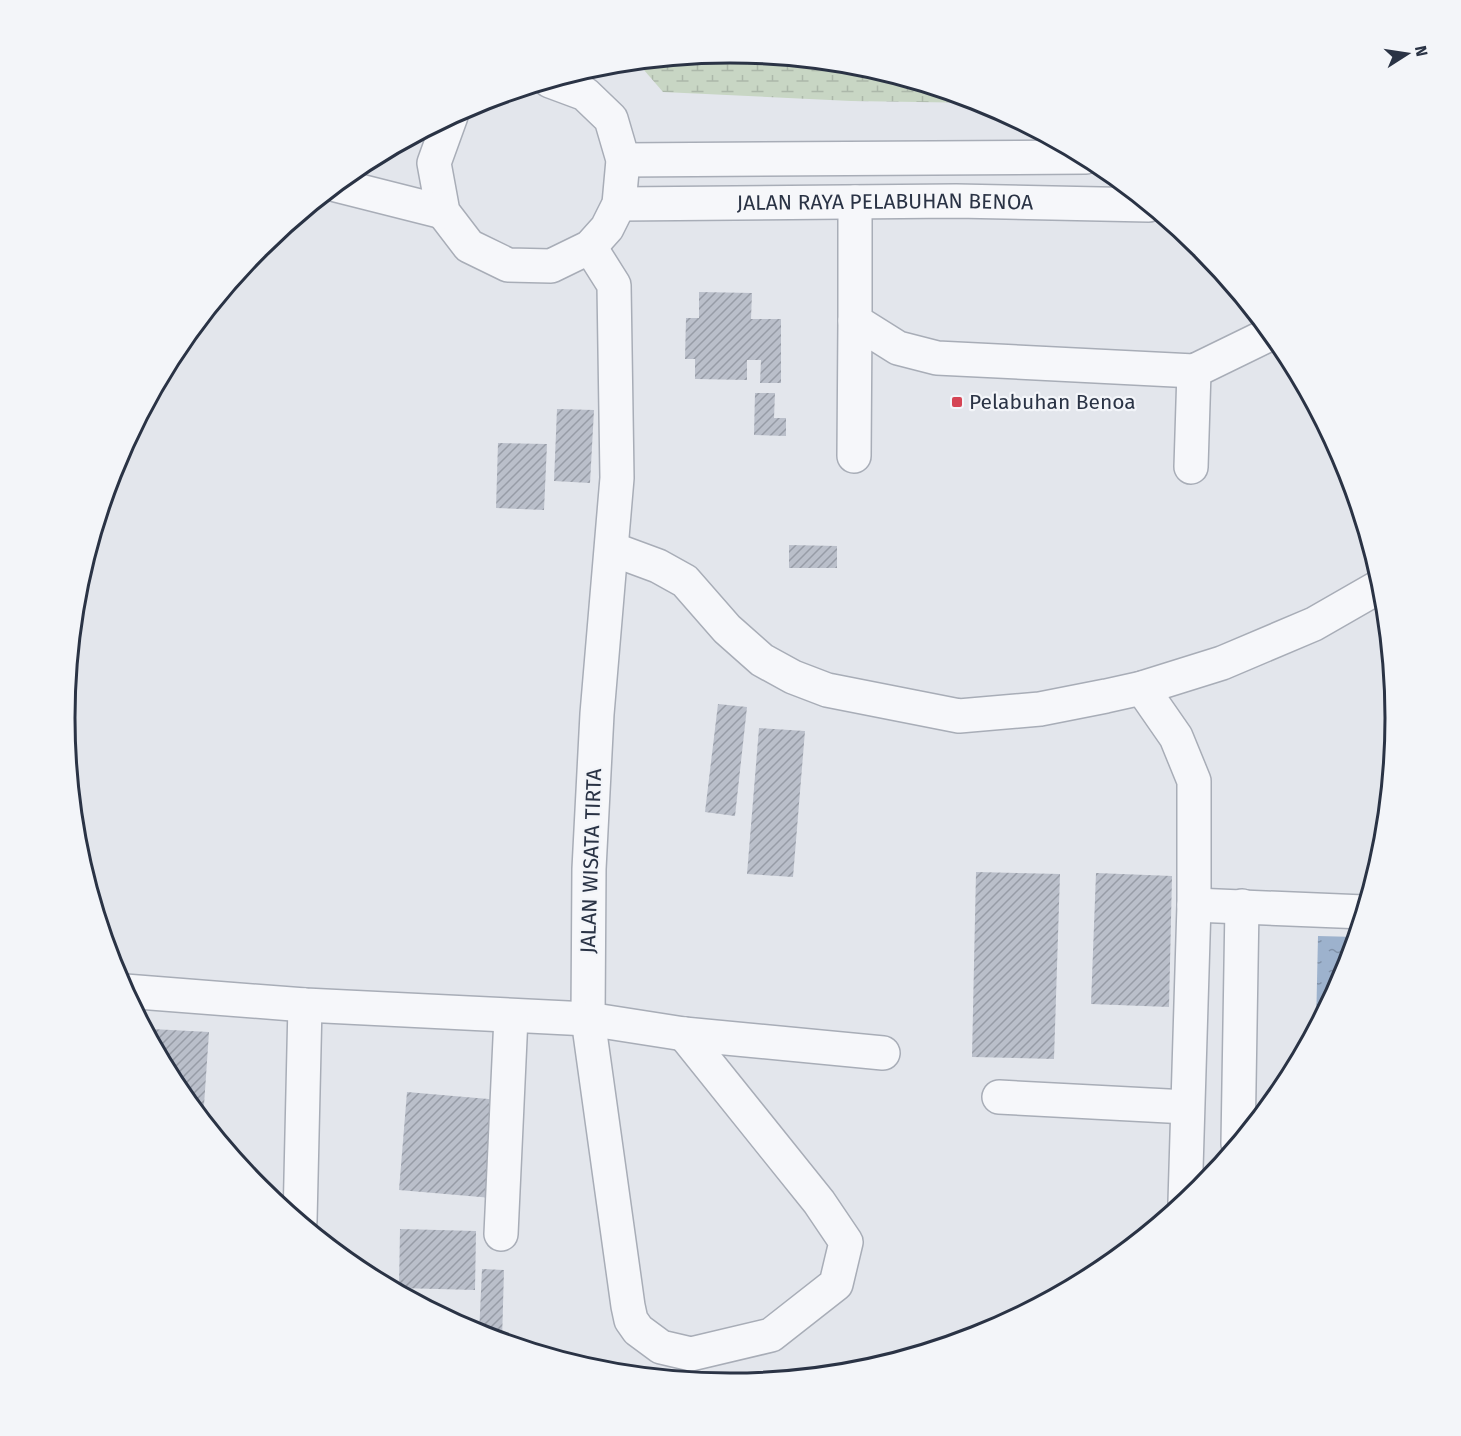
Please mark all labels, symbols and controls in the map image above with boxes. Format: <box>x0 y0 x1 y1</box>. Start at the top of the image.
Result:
north arrow <box>1377 24 1437 84</box>
text: N <box>1411 44 1432 58</box>
street label: JALAN RAYA PELABUHAN BENOA <box>737 188 1033 216</box>
place label: Pelabuhan Benoa <box>969 389 1136 415</box>
marker: Pelabuhan Benoa <box>950 395 964 409</box>
street label: JALAN WISATA TIRTA <box>575 768 607 954</box>

